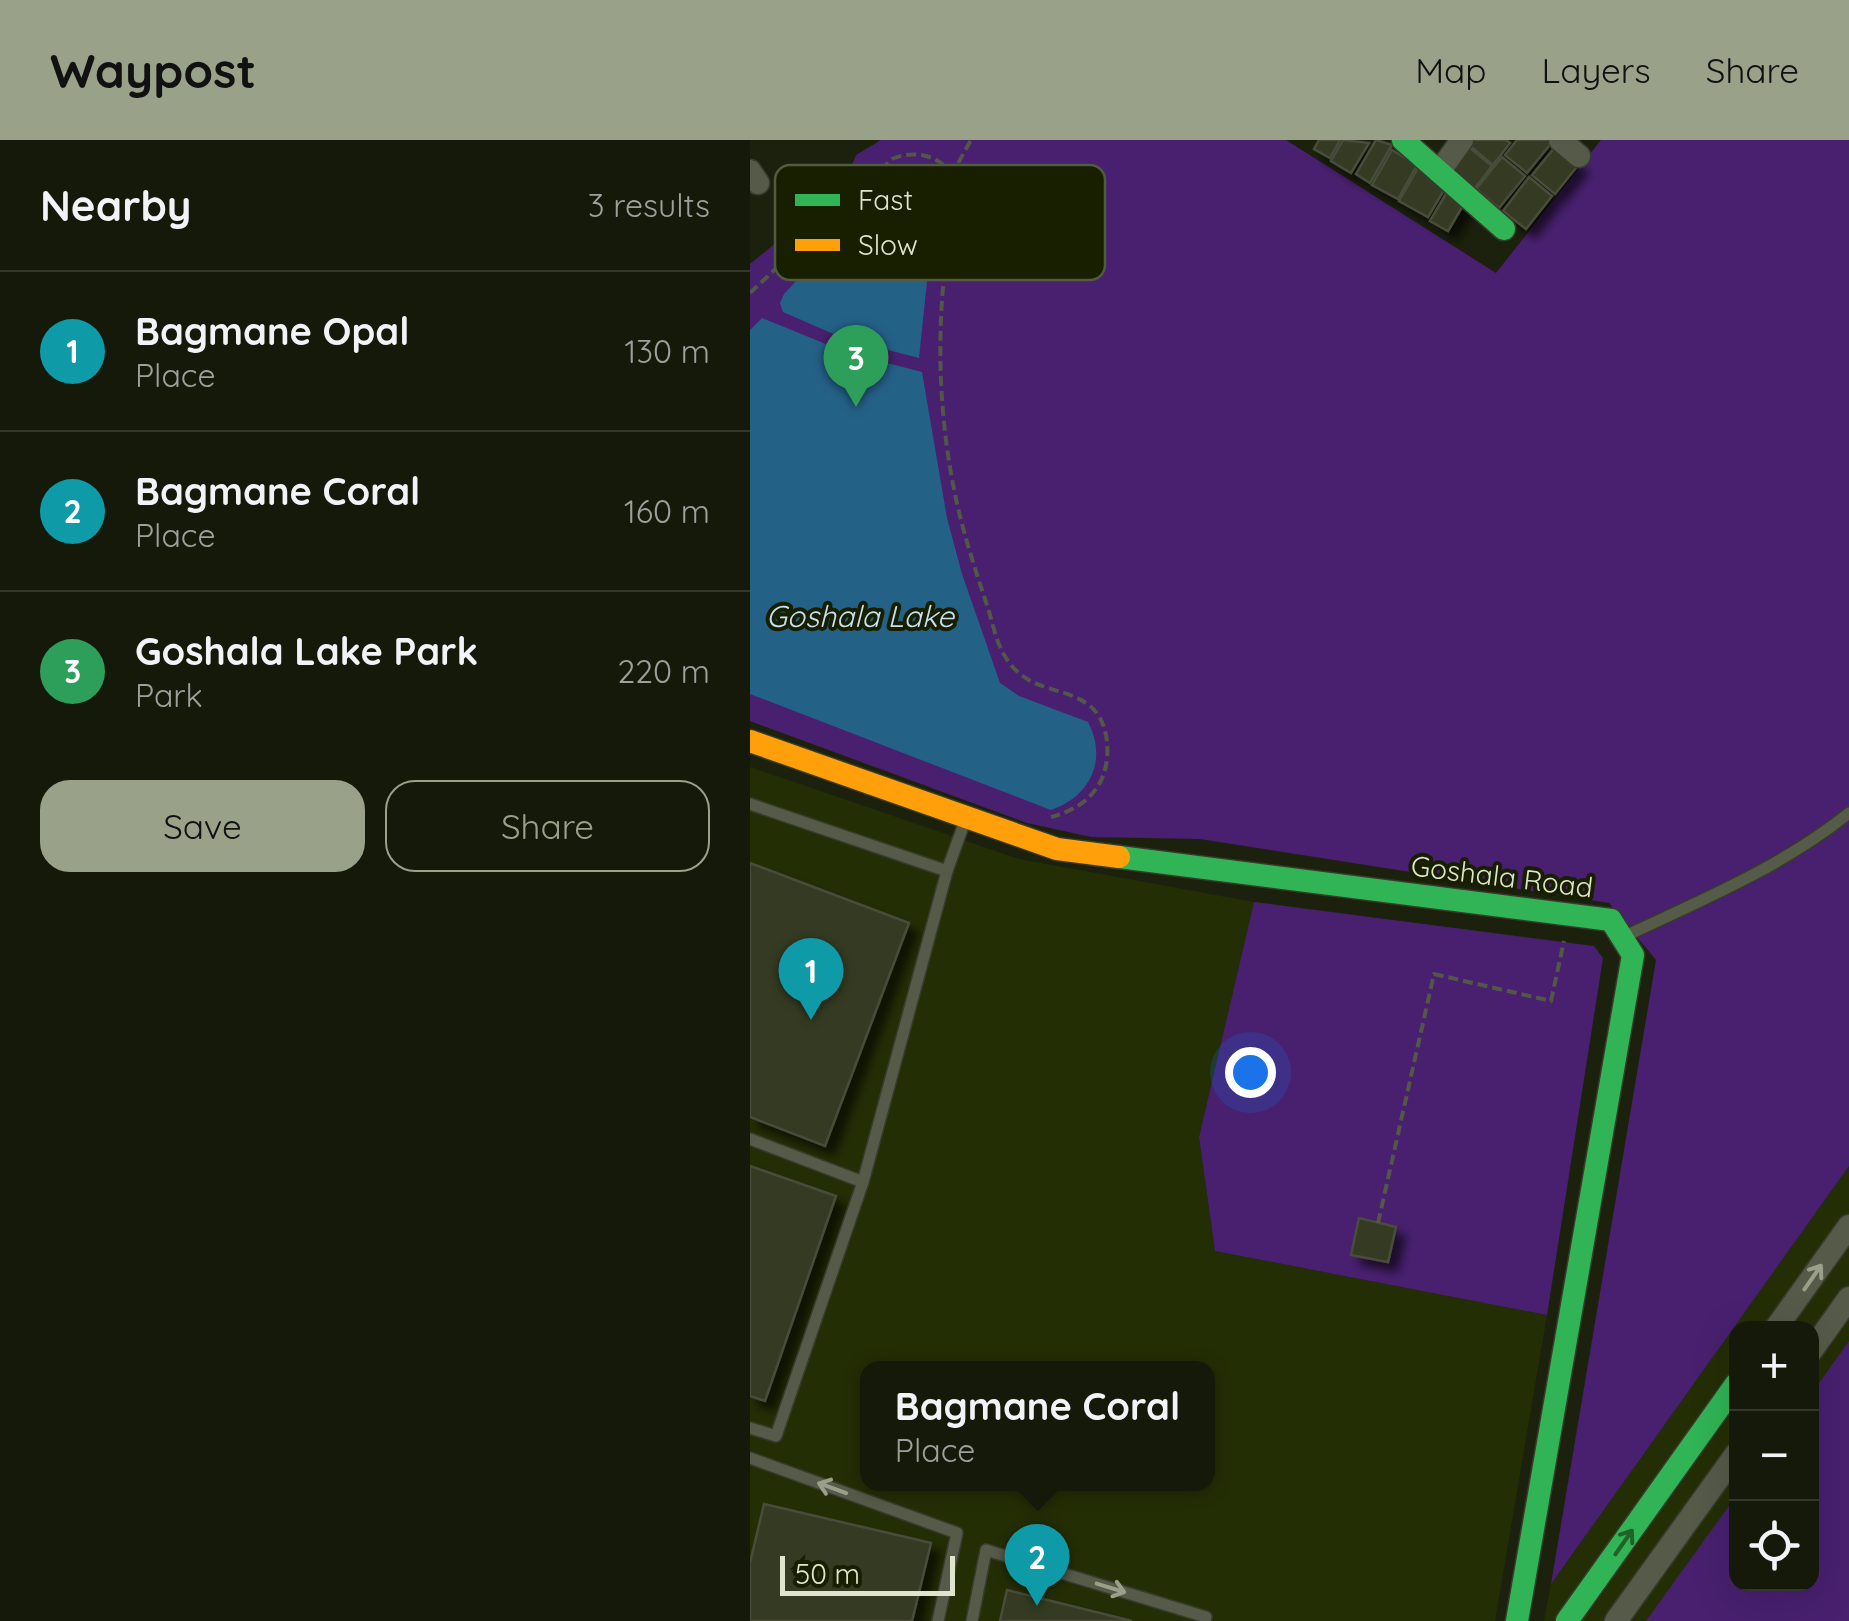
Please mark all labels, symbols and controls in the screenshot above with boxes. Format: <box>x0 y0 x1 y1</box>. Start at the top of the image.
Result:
text: Waypost <box>50 40 256 100</box>
text: Map <box>1415 48 1487 92</box>
text: Layers <box>1542 48 1651 92</box>
text: Share <box>1706 48 1799 92</box>
legend <box>775 165 1105 280</box>
text: Nearby <box>40 179 191 232</box>
text: Fast <box>858 182 913 217</box>
text: 3 results <box>588 185 710 225</box>
text: Slow <box>858 227 918 262</box>
text: Bagmane Opal <box>135 307 409 355</box>
pin: 3 <box>824 324 888 407</box>
text: 1 <box>66 331 79 371</box>
text: 130 m <box>624 331 710 371</box>
text: Place <box>135 355 215 395</box>
text: Bagmane Coral <box>135 467 420 515</box>
text: 2 <box>63 491 82 531</box>
text: 160 m <box>624 491 710 531</box>
text: Place <box>135 515 215 555</box>
water label: Goshala Lake <box>766 597 955 635</box>
text: Goshala Lake Park <box>135 627 478 675</box>
text: 3 <box>64 651 81 691</box>
text: 220 m <box>618 651 710 691</box>
text: Park <box>135 675 203 715</box>
button: Save <box>40 780 365 872</box>
button: Share <box>385 780 710 872</box>
street label: Goshala Road <box>1409 847 1595 905</box>
pin: 1 <box>778 938 844 1020</box>
your location <box>1225 1047 1276 1098</box>
one-way arrow <box>1802 1264 1823 1292</box>
map controls <box>1729 1321 1819 1591</box>
button: + <box>1729 1321 1819 1411</box>
popup <box>860 1361 1215 1491</box>
text: Bagmane Coral <box>895 1382 1180 1430</box>
button: − <box>1729 1411 1819 1501</box>
text: Place <box>895 1430 975 1470</box>
one-way arrow <box>817 1478 848 1496</box>
button: locate <box>1729 1501 1819 1591</box>
pin: 2 <box>1004 1524 1070 1606</box>
one-way arrow <box>1613 1528 1634 1556</box>
scale bar <box>780 1551 955 1596</box>
text: 50 m <box>795 1556 860 1591</box>
one-way arrow <box>1094 1580 1126 1598</box>

